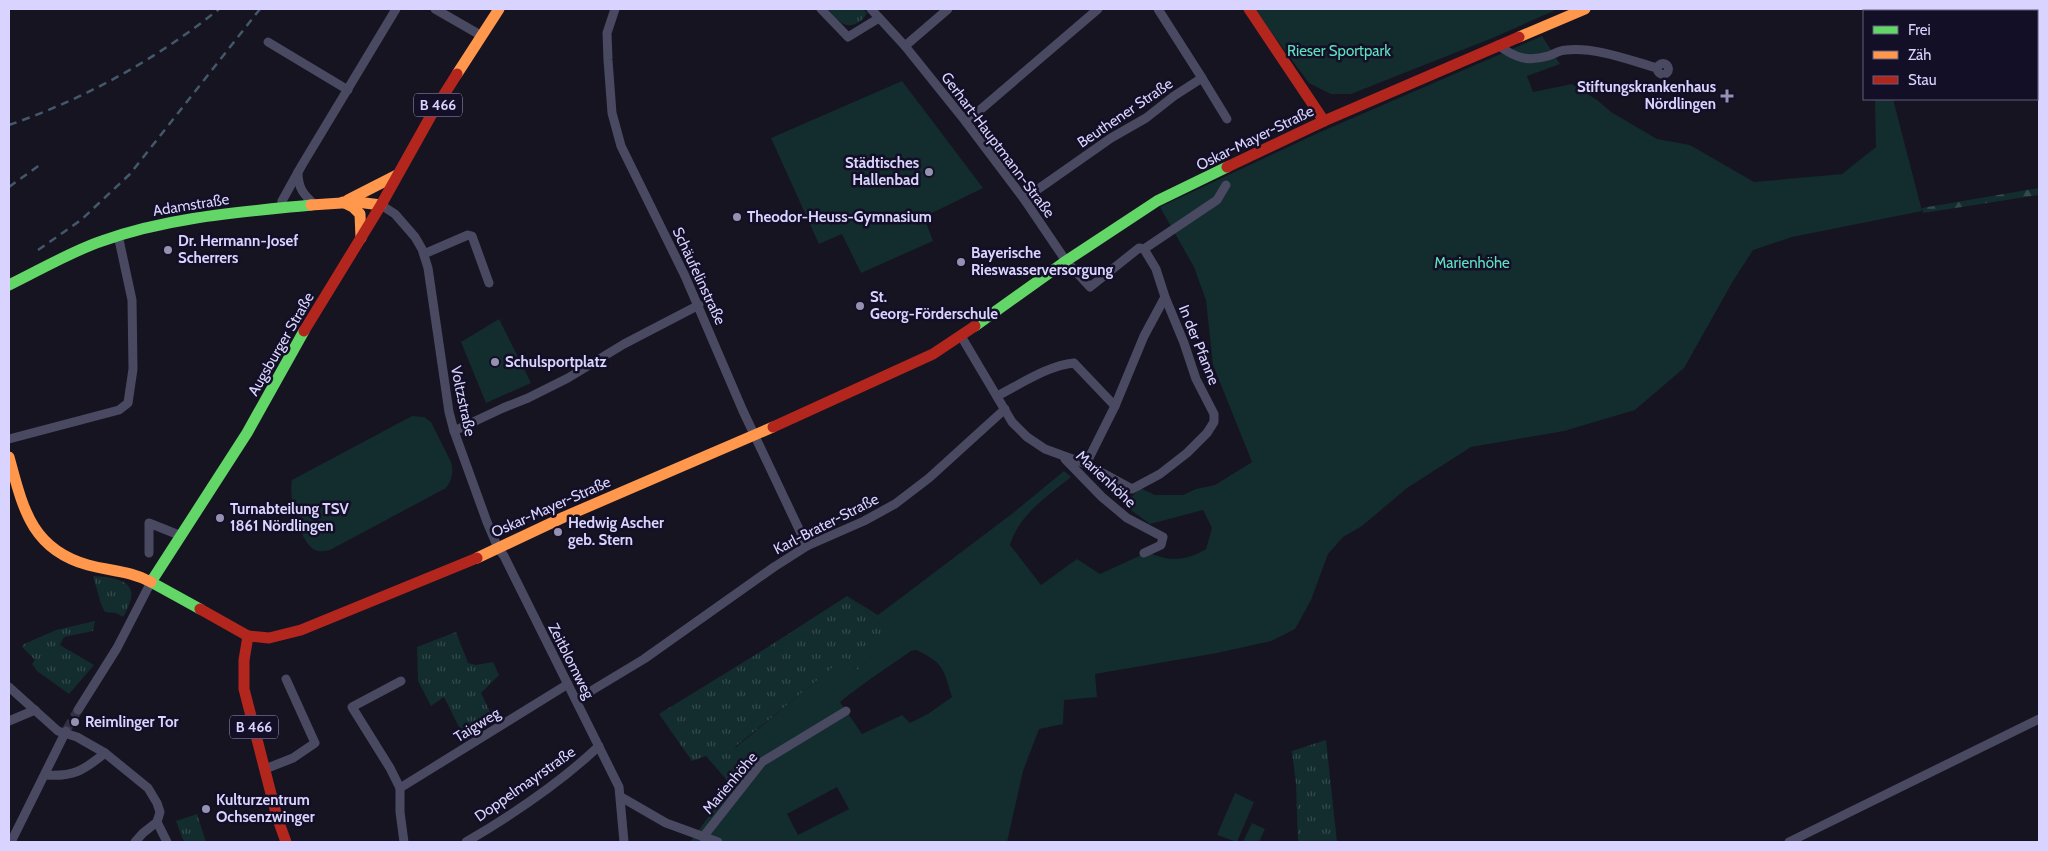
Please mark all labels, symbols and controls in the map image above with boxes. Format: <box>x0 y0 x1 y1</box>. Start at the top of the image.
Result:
legend <box>1863 10 2038 100</box>
text: Frei <box>1908 21 1931 39</box>
park label: Rieser Sportpark <box>1287 42 1391 60</box>
text: Zäh <box>1908 46 1931 64</box>
street label: Gerhart-Hauptmann-Straße <box>937 69 1059 222</box>
text: Stau <box>1908 71 1937 89</box>
street label: Beuthener Straße <box>1074 74 1176 152</box>
place label: Stiftungskrankenhaus Nördlingen <box>1577 78 1716 113</box>
marker: Stiftungskrankenhaus Nördlingen <box>1720 89 1734 103</box>
road number: B 466 <box>414 94 462 116</box>
street label: Oskar-Mayer-Straße <box>1193 102 1317 174</box>
place label: Städtisches Hallenbad <box>845 154 919 189</box>
marker: Städtisches Hallenbad <box>923 166 935 178</box>
street label: Adamstraße <box>152 190 231 220</box>
place label: Theodor-Heuss-Gymnasium <box>747 208 932 226</box>
marker: Theodor-Heuss-Gymnasium <box>731 211 743 223</box>
street label: Schäufelinstraße <box>669 224 730 328</box>
place label: Dr. Hermann-Josef Scherrers <box>178 232 298 267</box>
marker: Dr. Hermann-Josef Scherrers <box>162 244 174 256</box>
place label: Bayerische Rieswasserversorgung <box>971 244 1113 279</box>
park label: Marienhöhe <box>1434 254 1510 272</box>
marker: Bayerische Rieswasserversorgung <box>955 256 967 268</box>
place label: St. Georg-Förderschule <box>870 288 998 323</box>
street label: Augsburger Straße <box>244 289 318 399</box>
marker: St. Georg-Förderschule <box>854 300 866 312</box>
street label: In der Pfanne <box>1175 302 1223 388</box>
place label: Schulsportplatz <box>505 353 607 371</box>
marker: Schulsportplatz <box>489 356 501 368</box>
street label: Voltzstraße <box>447 364 479 438</box>
street label: Marienhöhe <box>1072 447 1140 512</box>
street label: Oskar-Mayer-Straße <box>489 472 614 541</box>
street label: Karl-Brater-Straße <box>770 490 882 558</box>
place label: Turnabteilung TSV 1861 Nördlingen <box>230 500 349 535</box>
marker: Turnabteilung TSV 1861 Nördlingen <box>214 512 226 524</box>
place label: Hedwig Ascher geb. Stern <box>568 514 664 549</box>
marker: Hedwig Ascher geb. Stern <box>552 526 564 538</box>
street label: Zeitblomweg <box>544 620 598 702</box>
street label: Taigweg <box>451 704 504 746</box>
place label: Reimlinger Tor <box>85 713 179 731</box>
marker: Reimlinger Tor <box>69 716 81 728</box>
road number: B 466 <box>230 716 278 739</box>
street label: Doppelmayrstraße <box>471 742 579 825</box>
street label: Marienhöhe <box>699 748 761 818</box>
place label: Kulturzentrum Ochsenzwinger <box>216 791 315 826</box>
marker: Kulturzentrum Ochsenzwinger <box>200 803 212 815</box>

